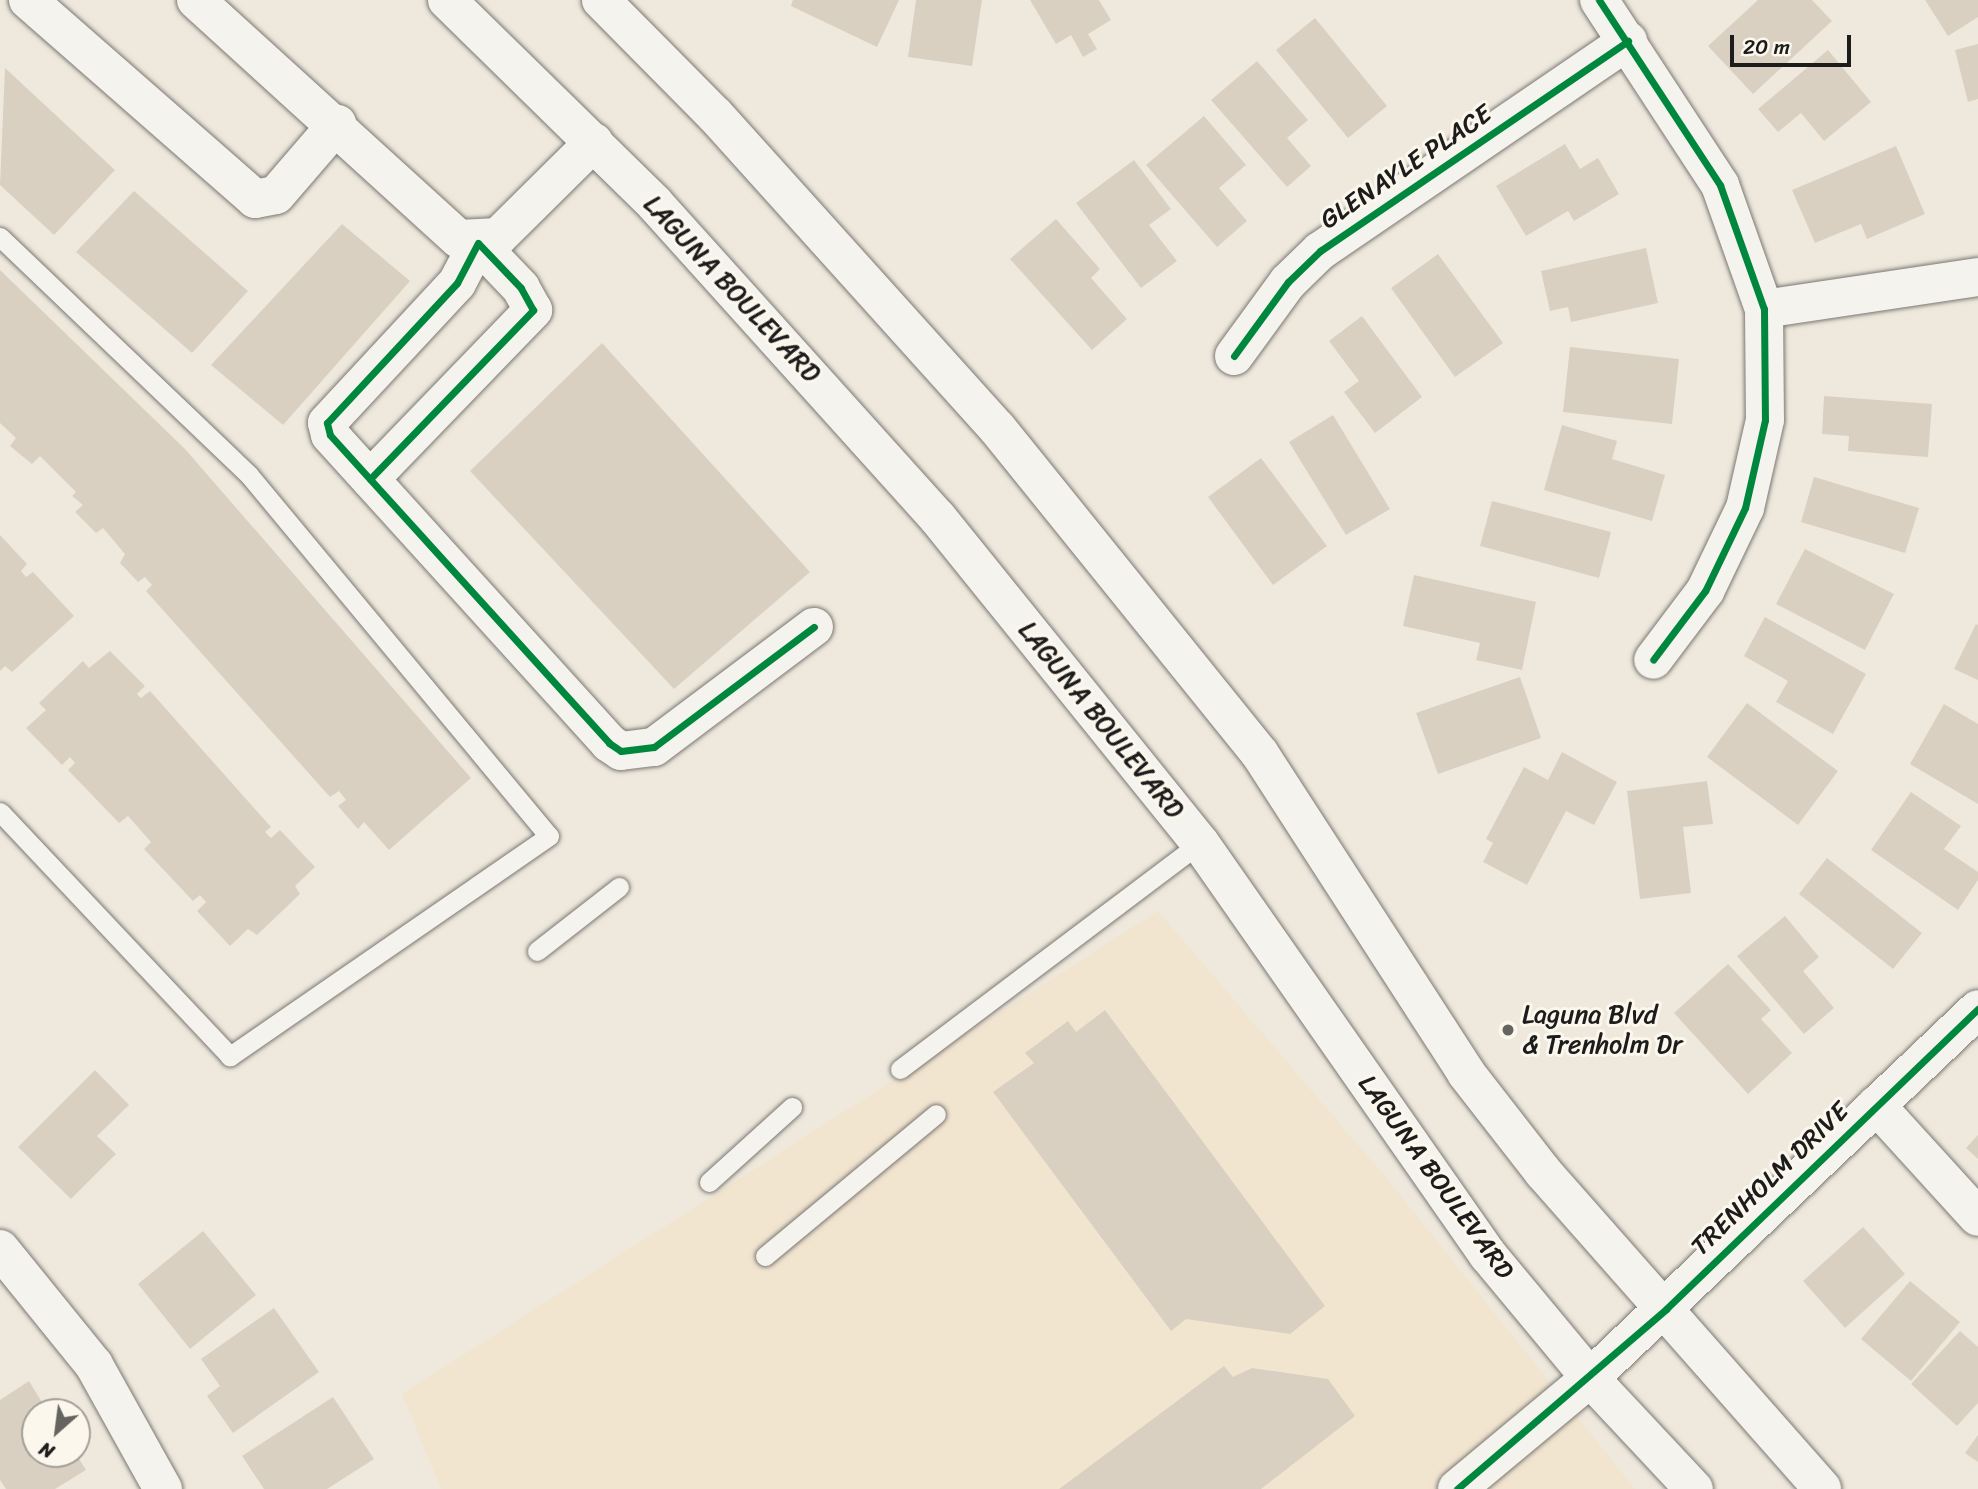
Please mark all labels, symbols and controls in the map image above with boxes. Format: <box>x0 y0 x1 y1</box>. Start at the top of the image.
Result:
scale bar <box>1733 21 1854 65</box>
text: 20 m <box>1743 28 1790 66</box>
street label: GLENAYLE PLACE <box>1314 98 1498 236</box>
street label: LAGUNA BOULEVARD <box>637 189 827 389</box>
street label: LAGUNA BOULEVARD <box>1012 615 1190 825</box>
place label: Laguna Blvd & Trenholm Dr <box>1522 999 1683 1060</box>
marker: Laguna Blvd & Trenholm Dr <box>1500 1022 1516 1038</box>
street label: LAGUNA BOULEVARD <box>1351 1069 1521 1285</box>
street label: TRENHOLM DRIVE <box>1684 1095 1856 1263</box>
north arrow <box>21 1398 91 1468</box>
text: N <box>33 1433 60 1468</box>

